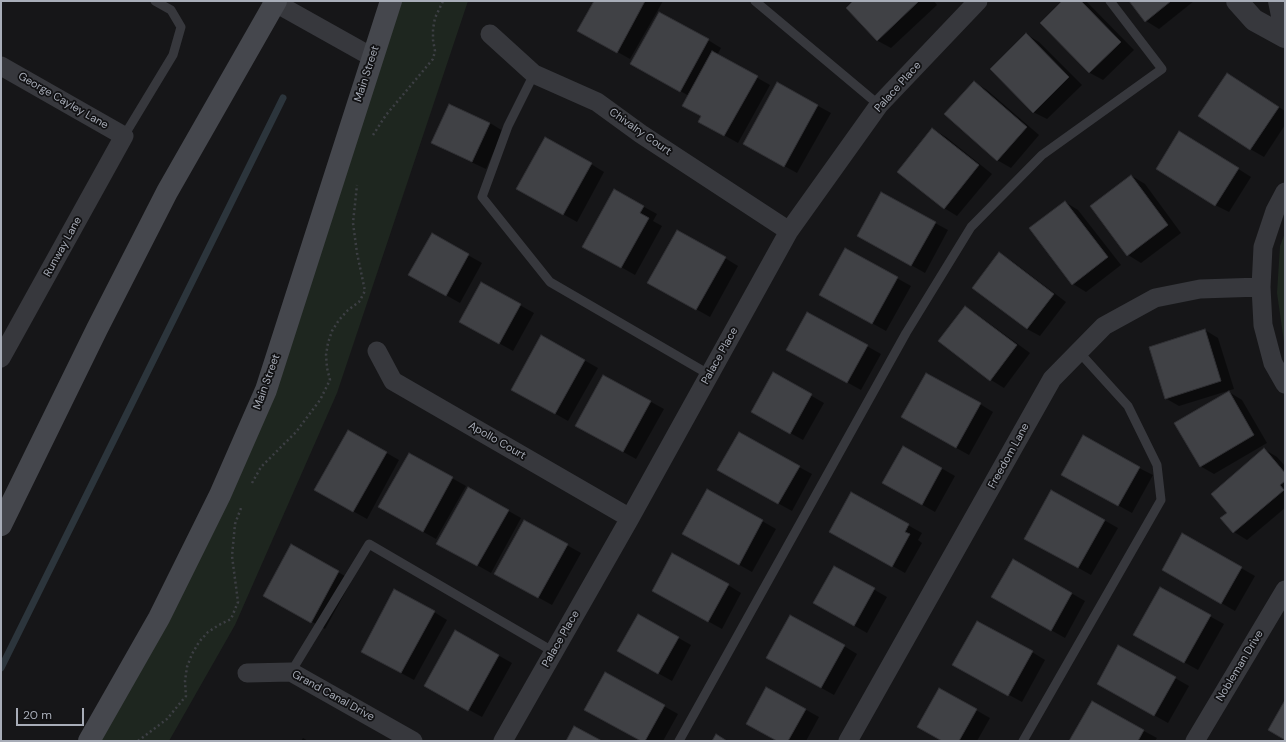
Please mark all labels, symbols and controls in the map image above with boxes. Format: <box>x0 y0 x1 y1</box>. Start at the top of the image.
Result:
street label: Main Street <box>352 44 382 104</box>
street label: Palace Place <box>872 59 924 115</box>
street label: George Cayley Lane <box>16 70 110 132</box>
street label: Chivalry Court <box>606 106 674 158</box>
street label: Runway Lane <box>41 215 85 279</box>
street label: Palace Place <box>699 325 741 387</box>
street label: Main Street <box>251 352 283 412</box>
street label: Apollo Court <box>466 419 528 463</box>
street label: Freedom Lane <box>986 421 1032 491</box>
street label: Palace Place <box>539 608 583 670</box>
street label: Nobleman Drive <box>1214 628 1266 704</box>
street label: Grand Canal Drive <box>290 668 376 724</box>
scale bar <box>18 700 86 726</box>
text: 20 m <box>23 707 52 723</box>

